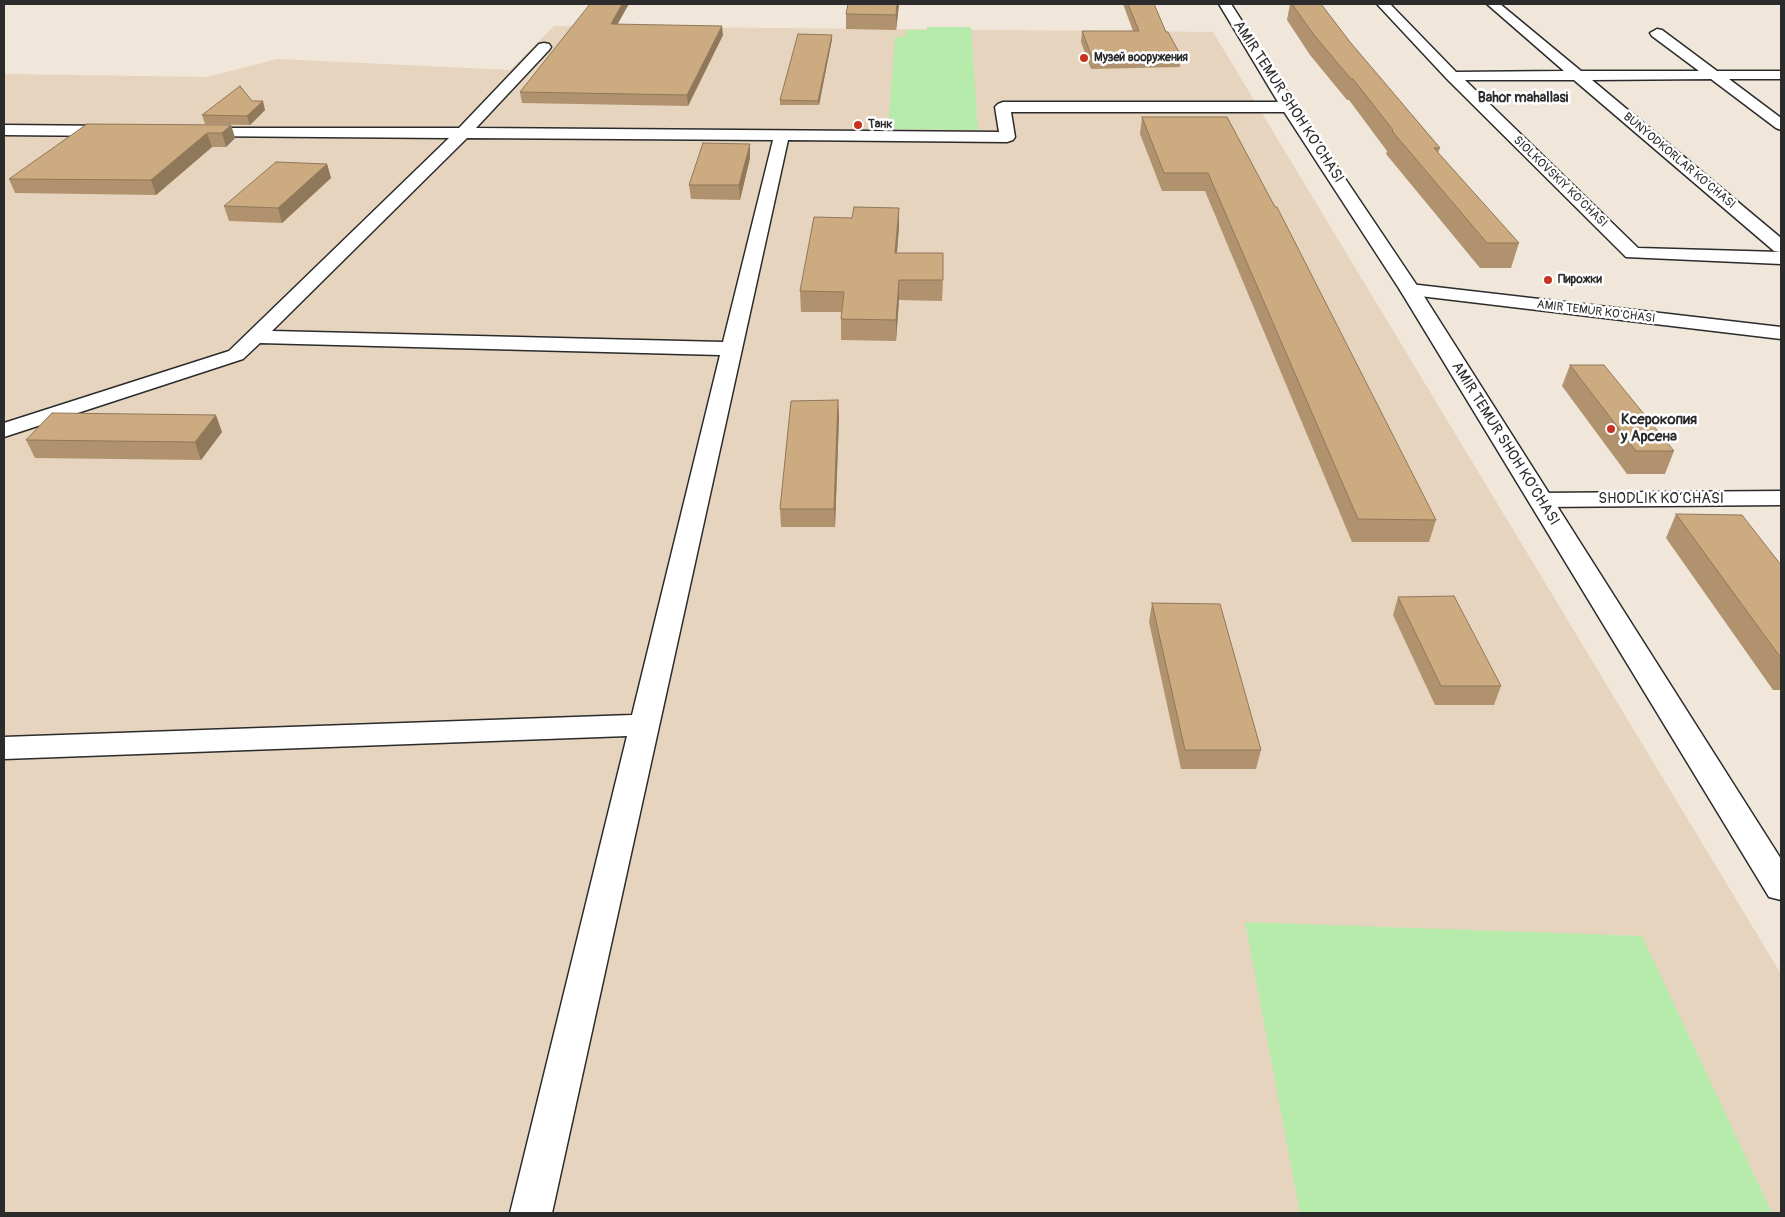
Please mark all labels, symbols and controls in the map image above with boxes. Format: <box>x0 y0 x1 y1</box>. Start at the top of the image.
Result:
street label: AMIR TEMUR SHOH KO‘CHASI <box>1229 18 1347 186</box>
place label: Музей вооружения <box>1094 51 1188 65</box>
marker: Музей вооружения <box>1078 52 1090 64</box>
district label: Bahor mahallasi <box>1478 90 1568 106</box>
street label: BUNYODKORLAR KO‘CHASI <box>1620 110 1738 212</box>
place label: Танк <box>868 118 892 132</box>
marker: Танк <box>852 119 864 131</box>
street label: SIOLKOVSKIY KO‘CHASI <box>1510 133 1610 231</box>
place label: Пирожки <box>1558 273 1602 287</box>
marker: Пирожки <box>1542 274 1554 286</box>
street label: AMIR TEMUR KO‘CHASI <box>1536 298 1656 326</box>
street label: AMIR TEMUR SHOH KO‘CHASI <box>1447 359 1563 529</box>
place label: Ксерокопия у Арсена <box>1621 411 1697 446</box>
marker: Ксерокопия у Арсена <box>1605 423 1617 435</box>
street label: SHODLIK KO‘CHASI <box>1598 490 1724 508</box>

